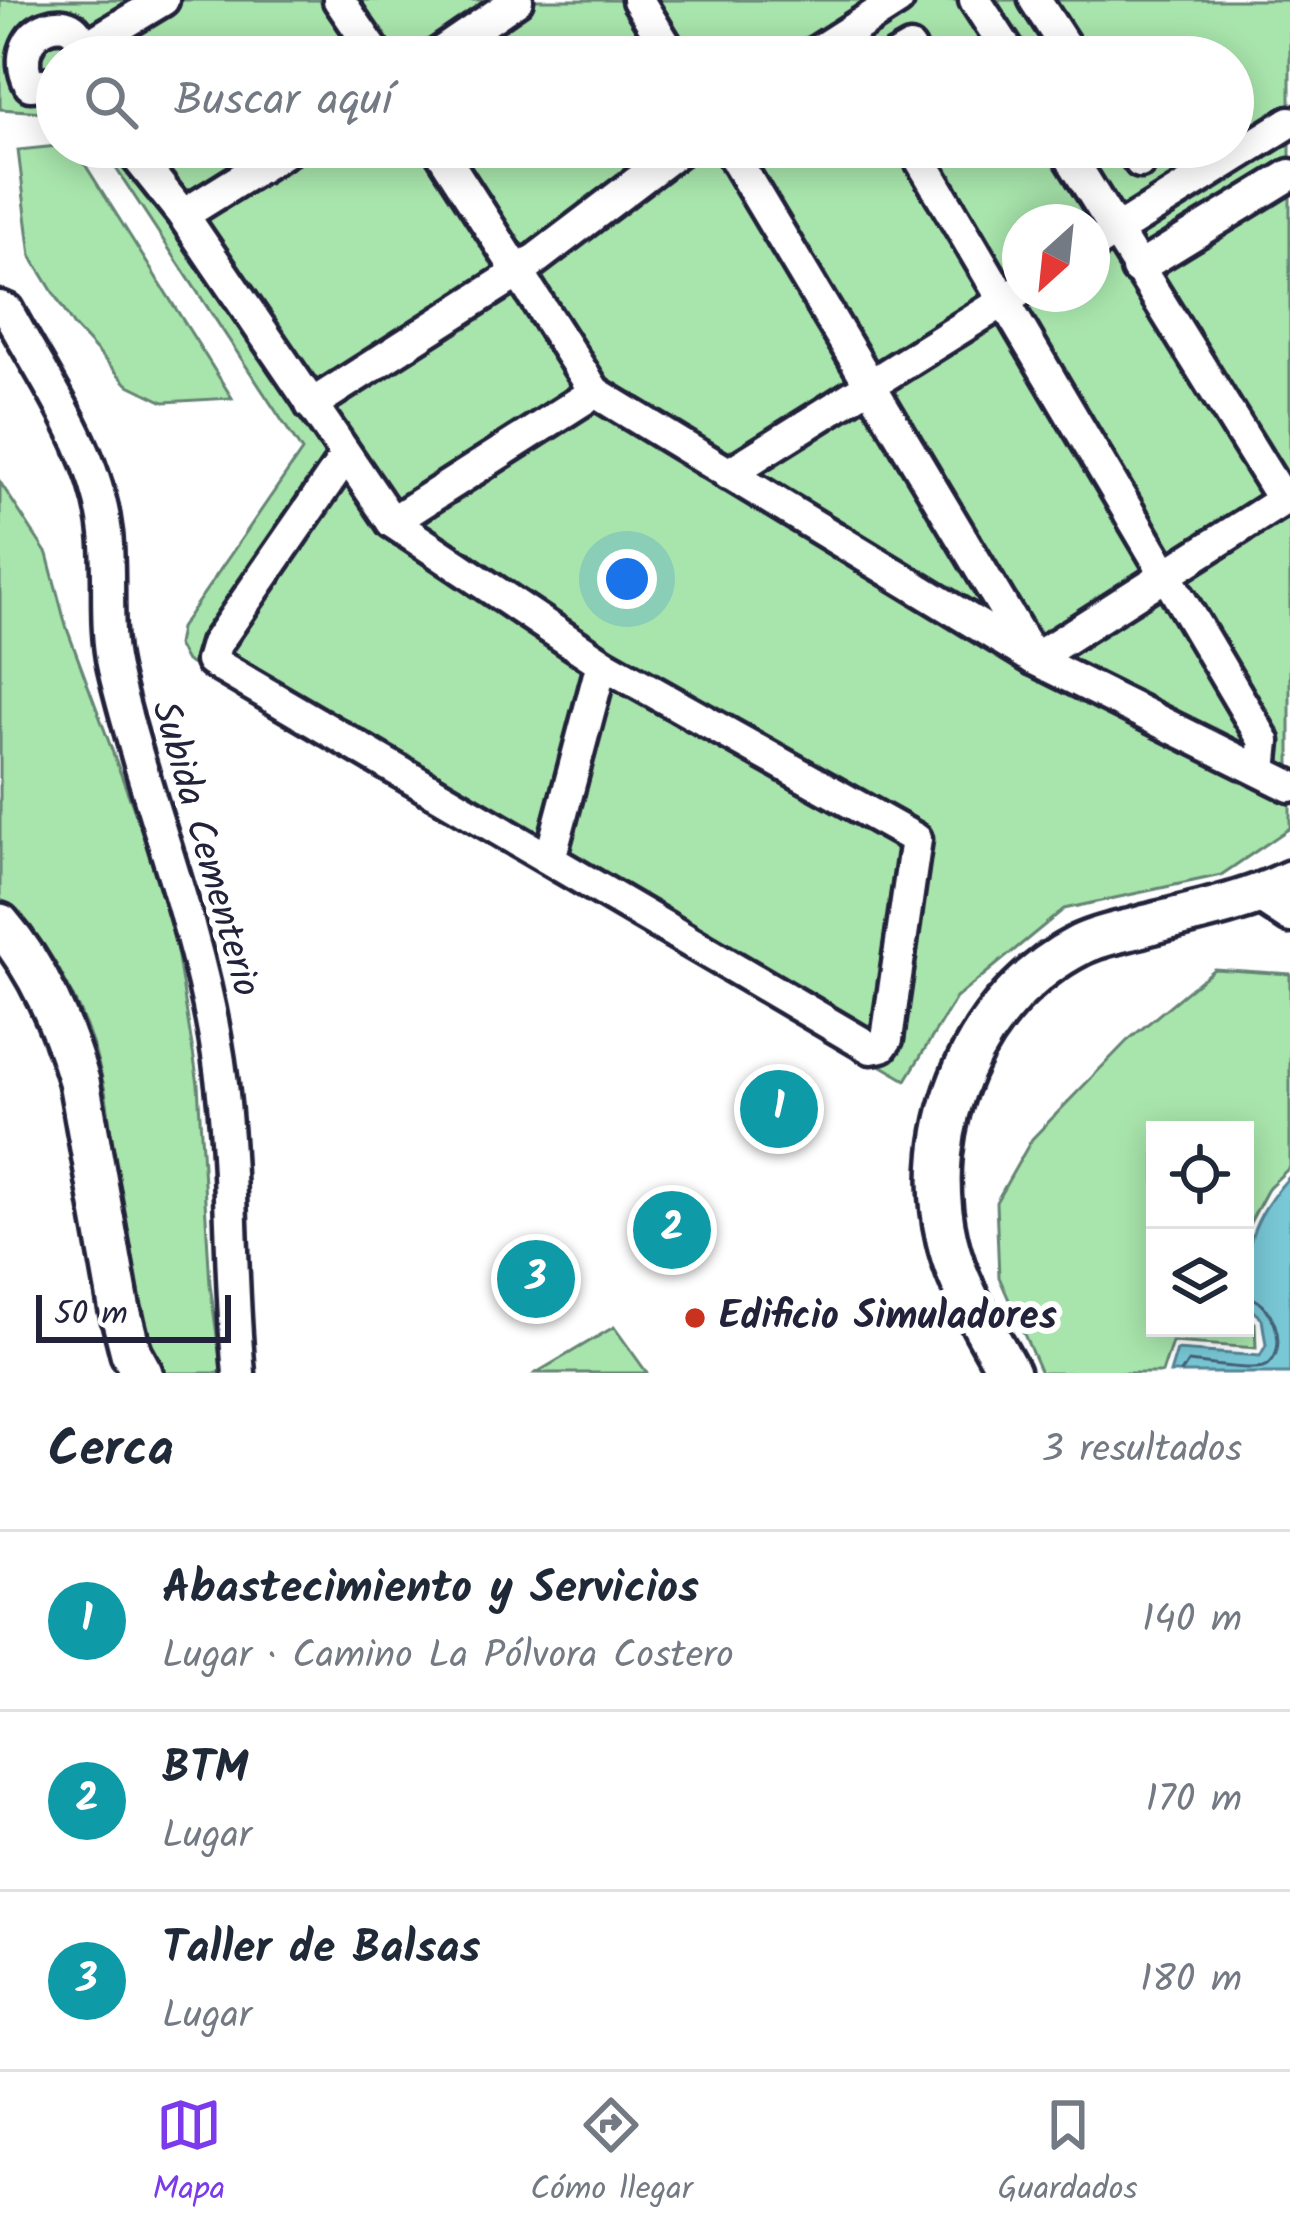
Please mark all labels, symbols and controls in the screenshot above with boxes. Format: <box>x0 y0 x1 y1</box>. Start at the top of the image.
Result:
search box <box>36 36 1254 168</box>
text: Buscar aquí <box>174 66 392 138</box>
icon: search <box>78 69 144 135</box>
north arrow <box>1002 204 1110 312</box>
your location <box>597 549 657 609</box>
street label: Subida Cementerio <box>132 694 276 1004</box>
pin: 1 <box>740 1064 818 1154</box>
map controls <box>1146 1121 1254 1337</box>
button: locate <box>1146 1121 1254 1229</box>
pin: 2 <box>633 1185 711 1275</box>
button: layers <box>1146 1229 1254 1337</box>
pin: 3 <box>497 1234 575 1324</box>
place label: Edificio Simuladores <box>719 1287 1057 1349</box>
scale bar <box>36 1289 231 1342</box>
text: 50 m <box>54 1289 128 1342</box>
marker: Edificio Simuladores <box>682 1305 708 1331</box>
text: Cerca <box>48 1411 174 1492</box>
text: 3 resultados <box>1042 1420 1242 1482</box>
text: Abastecimiento y Servicios <box>162 1554 699 1626</box>
text: 1 <box>81 1590 93 1652</box>
text: 140 m <box>1142 1590 1242 1652</box>
text: Lugar · Camino La Pólvora Costero <box>162 1626 734 1688</box>
text: BTM <box>162 1734 249 1806</box>
text: 2 <box>76 1770 98 1832</box>
text: 170 m <box>1146 1770 1242 1832</box>
text: Lugar <box>162 1806 252 1868</box>
text: Taller de Balsas <box>162 1914 480 1986</box>
text: 3 <box>76 1950 98 2012</box>
text: 180 m <box>1140 1950 1242 2012</box>
text: Lugar <box>162 1986 252 2048</box>
tab: Mapa <box>153 2092 225 2217</box>
tab: Cómo llegar <box>530 2092 693 2217</box>
tab: Guardados <box>998 2092 1137 2217</box>

